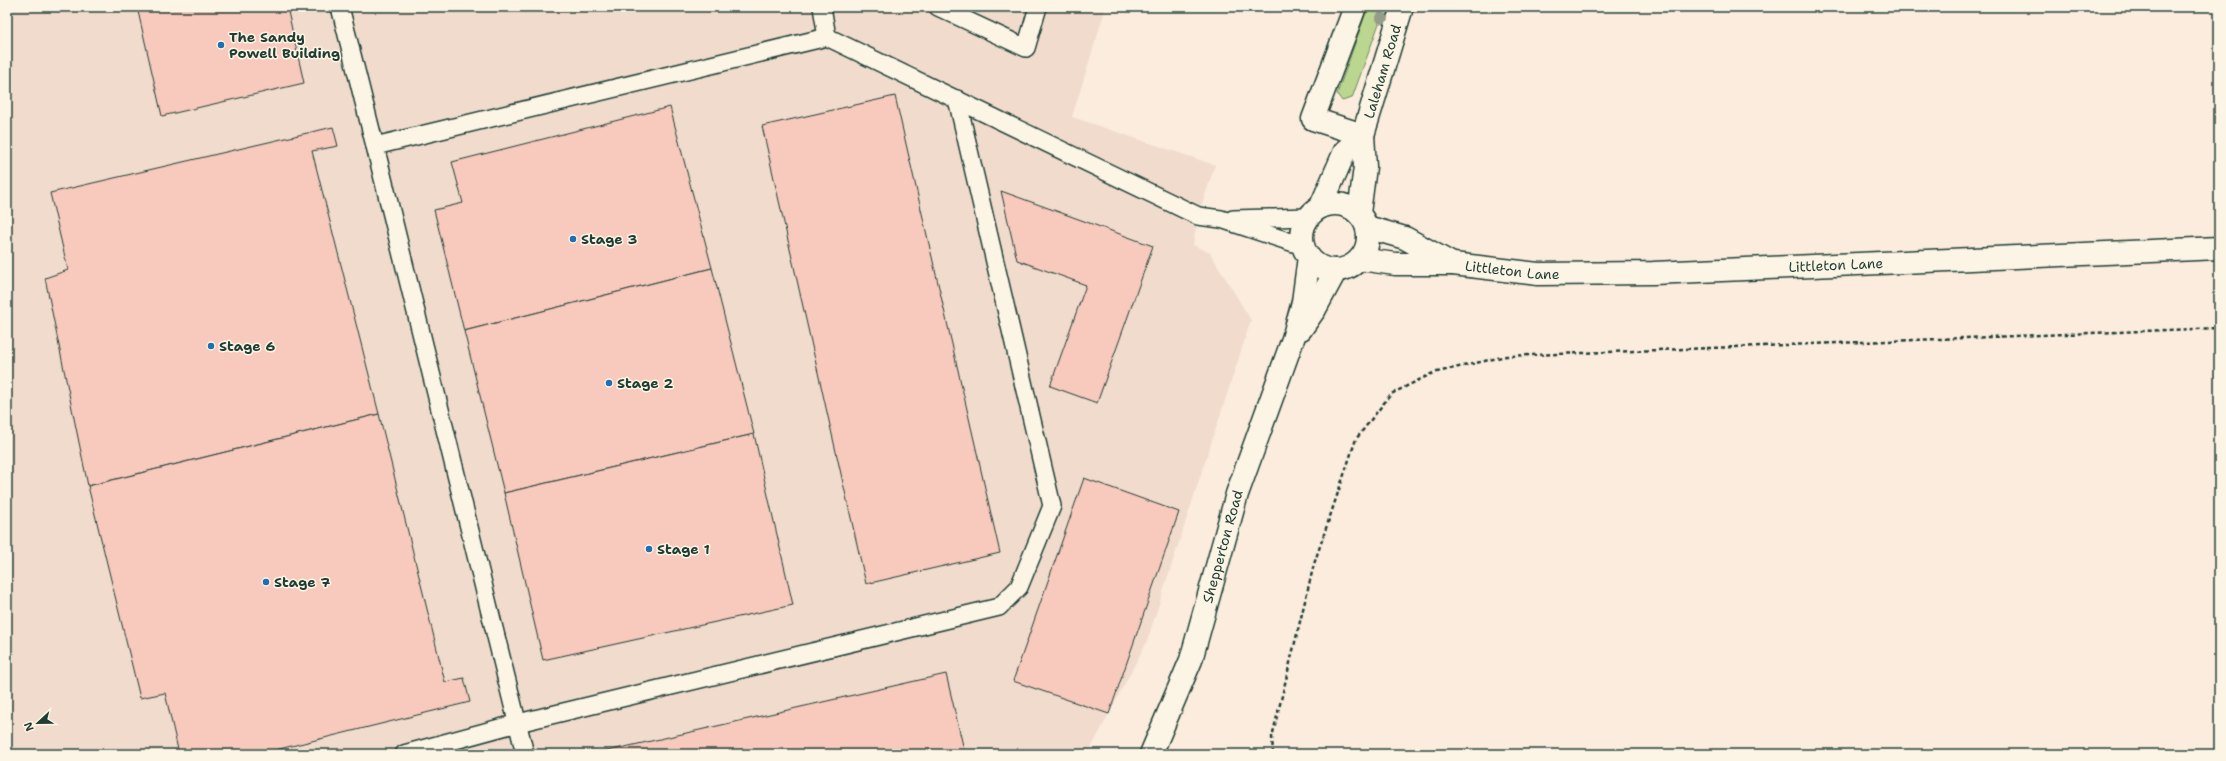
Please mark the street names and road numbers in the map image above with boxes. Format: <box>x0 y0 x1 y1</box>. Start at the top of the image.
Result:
street label: Laleham Road <box>1360 22 1405 121</box>
street label: Littleton Lane <box>1788 254 1884 276</box>
street label: Littleton Lane <box>1464 256 1560 283</box>
street label: Shepperton Road <box>1198 488 1247 605</box>

